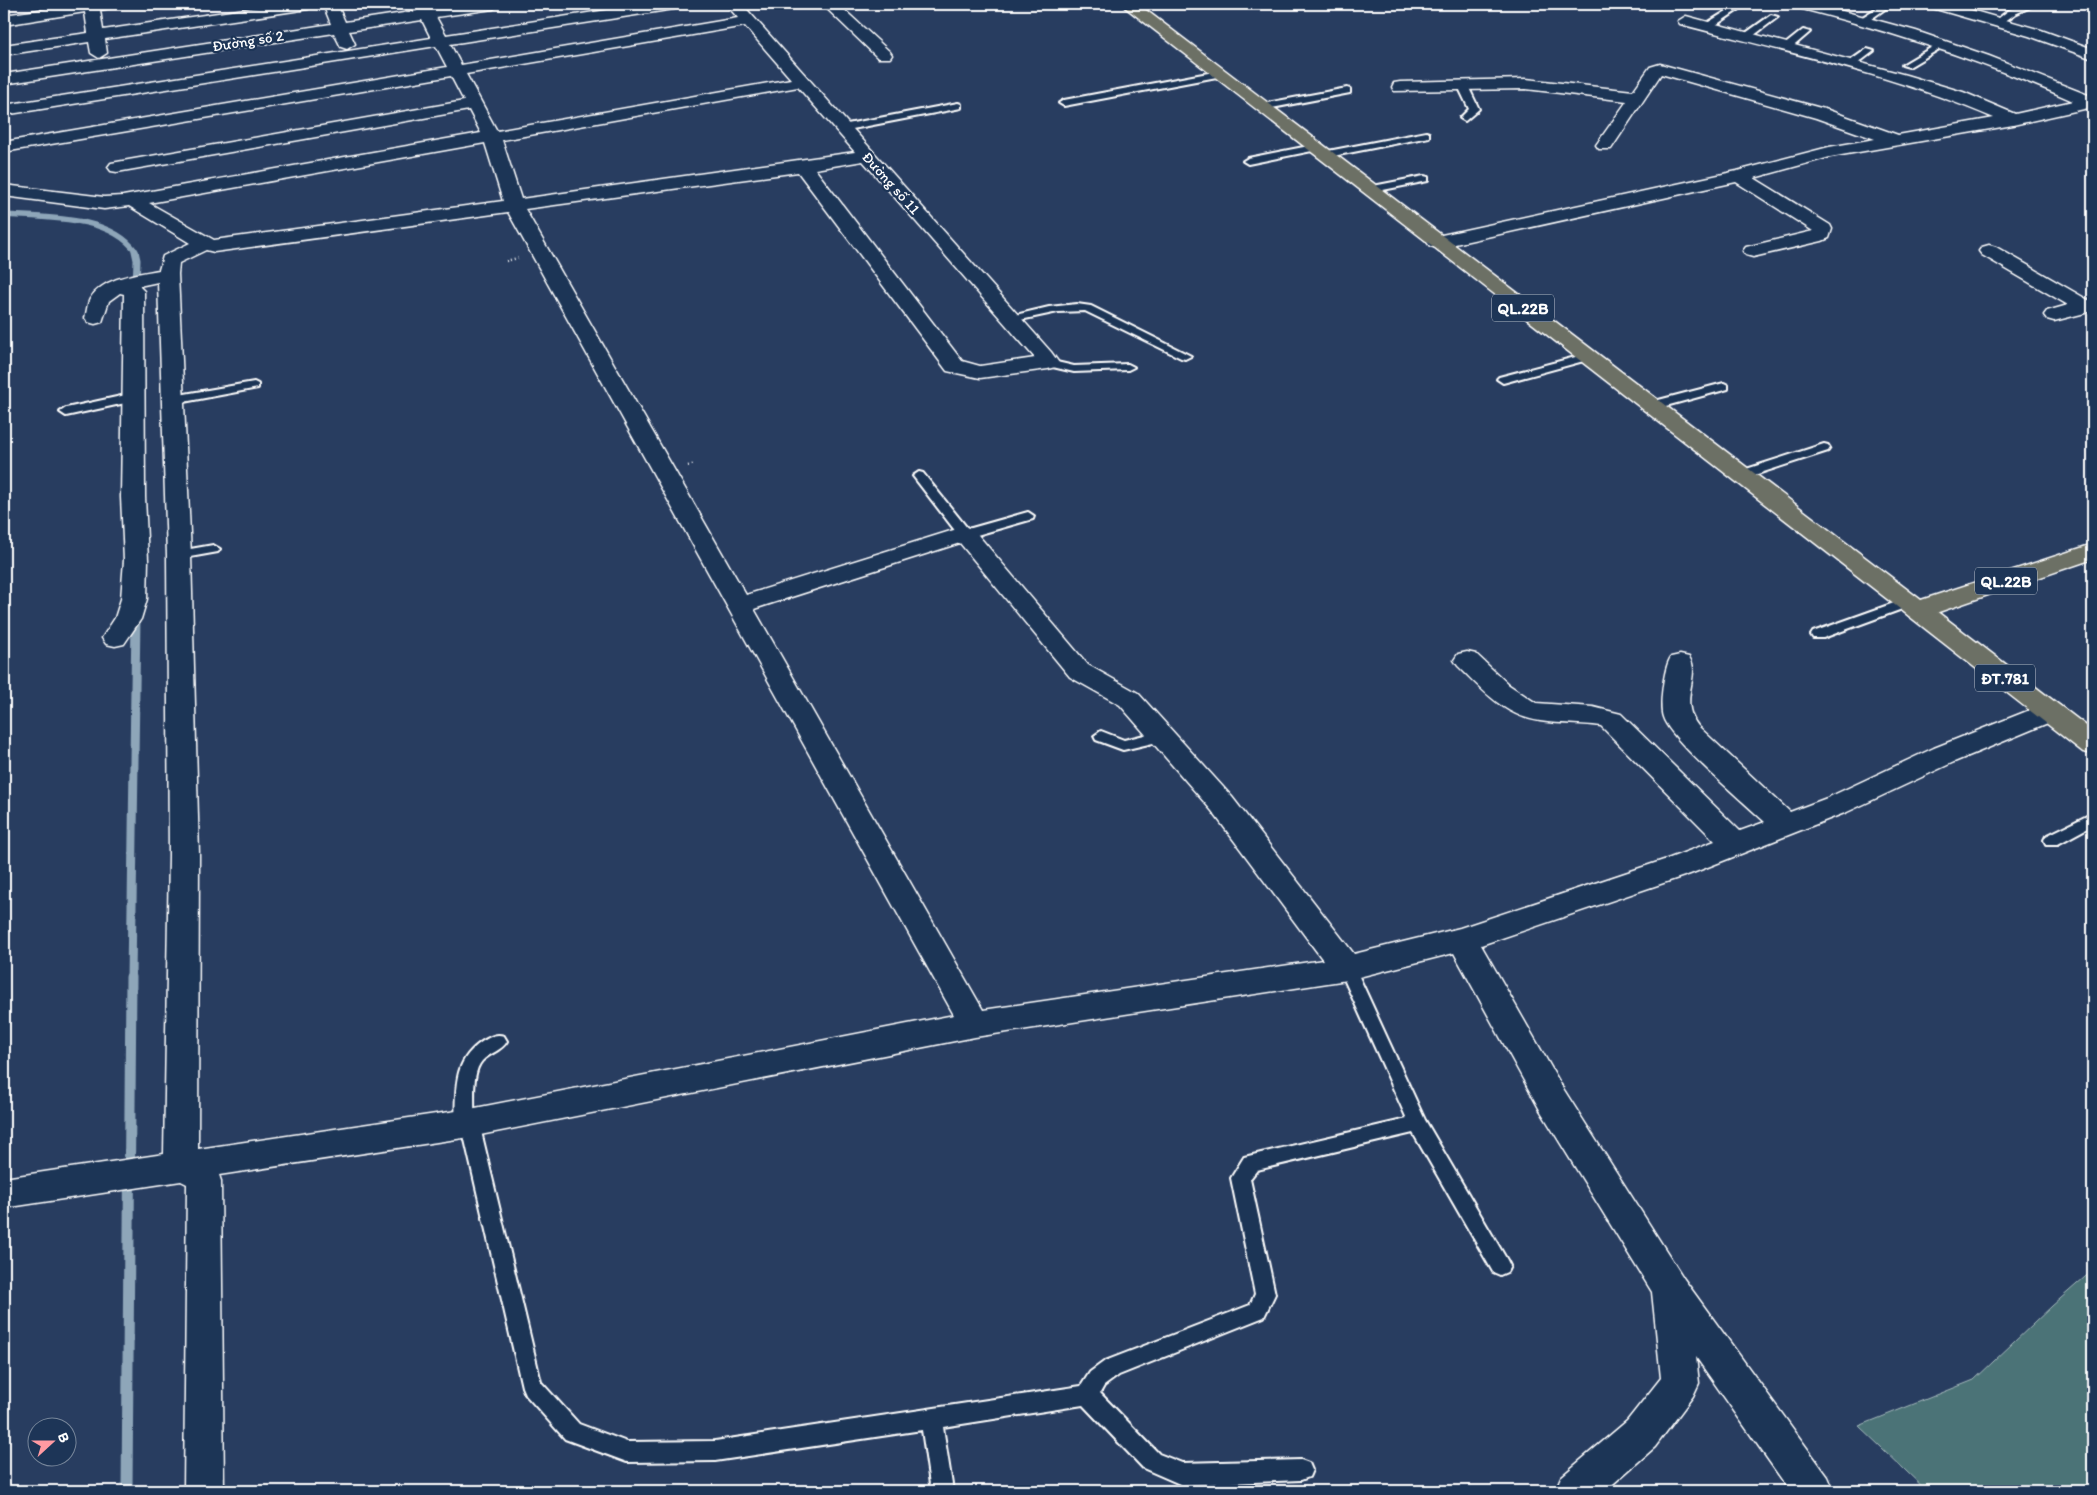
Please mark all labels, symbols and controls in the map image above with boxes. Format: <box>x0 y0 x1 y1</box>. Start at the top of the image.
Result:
street label: Đường số 2 <box>211 26 285 56</box>
street label: Đường số 11 <box>858 148 924 218</box>
road number: QL.22B <box>1492 294 1554 322</box>
road number: QL.22B <box>1975 568 2037 594</box>
road number: ĐT.781 <box>1975 664 2035 691</box>
north arrow <box>28 1418 78 1468</box>
text: B <box>54 1430 73 1445</box>

